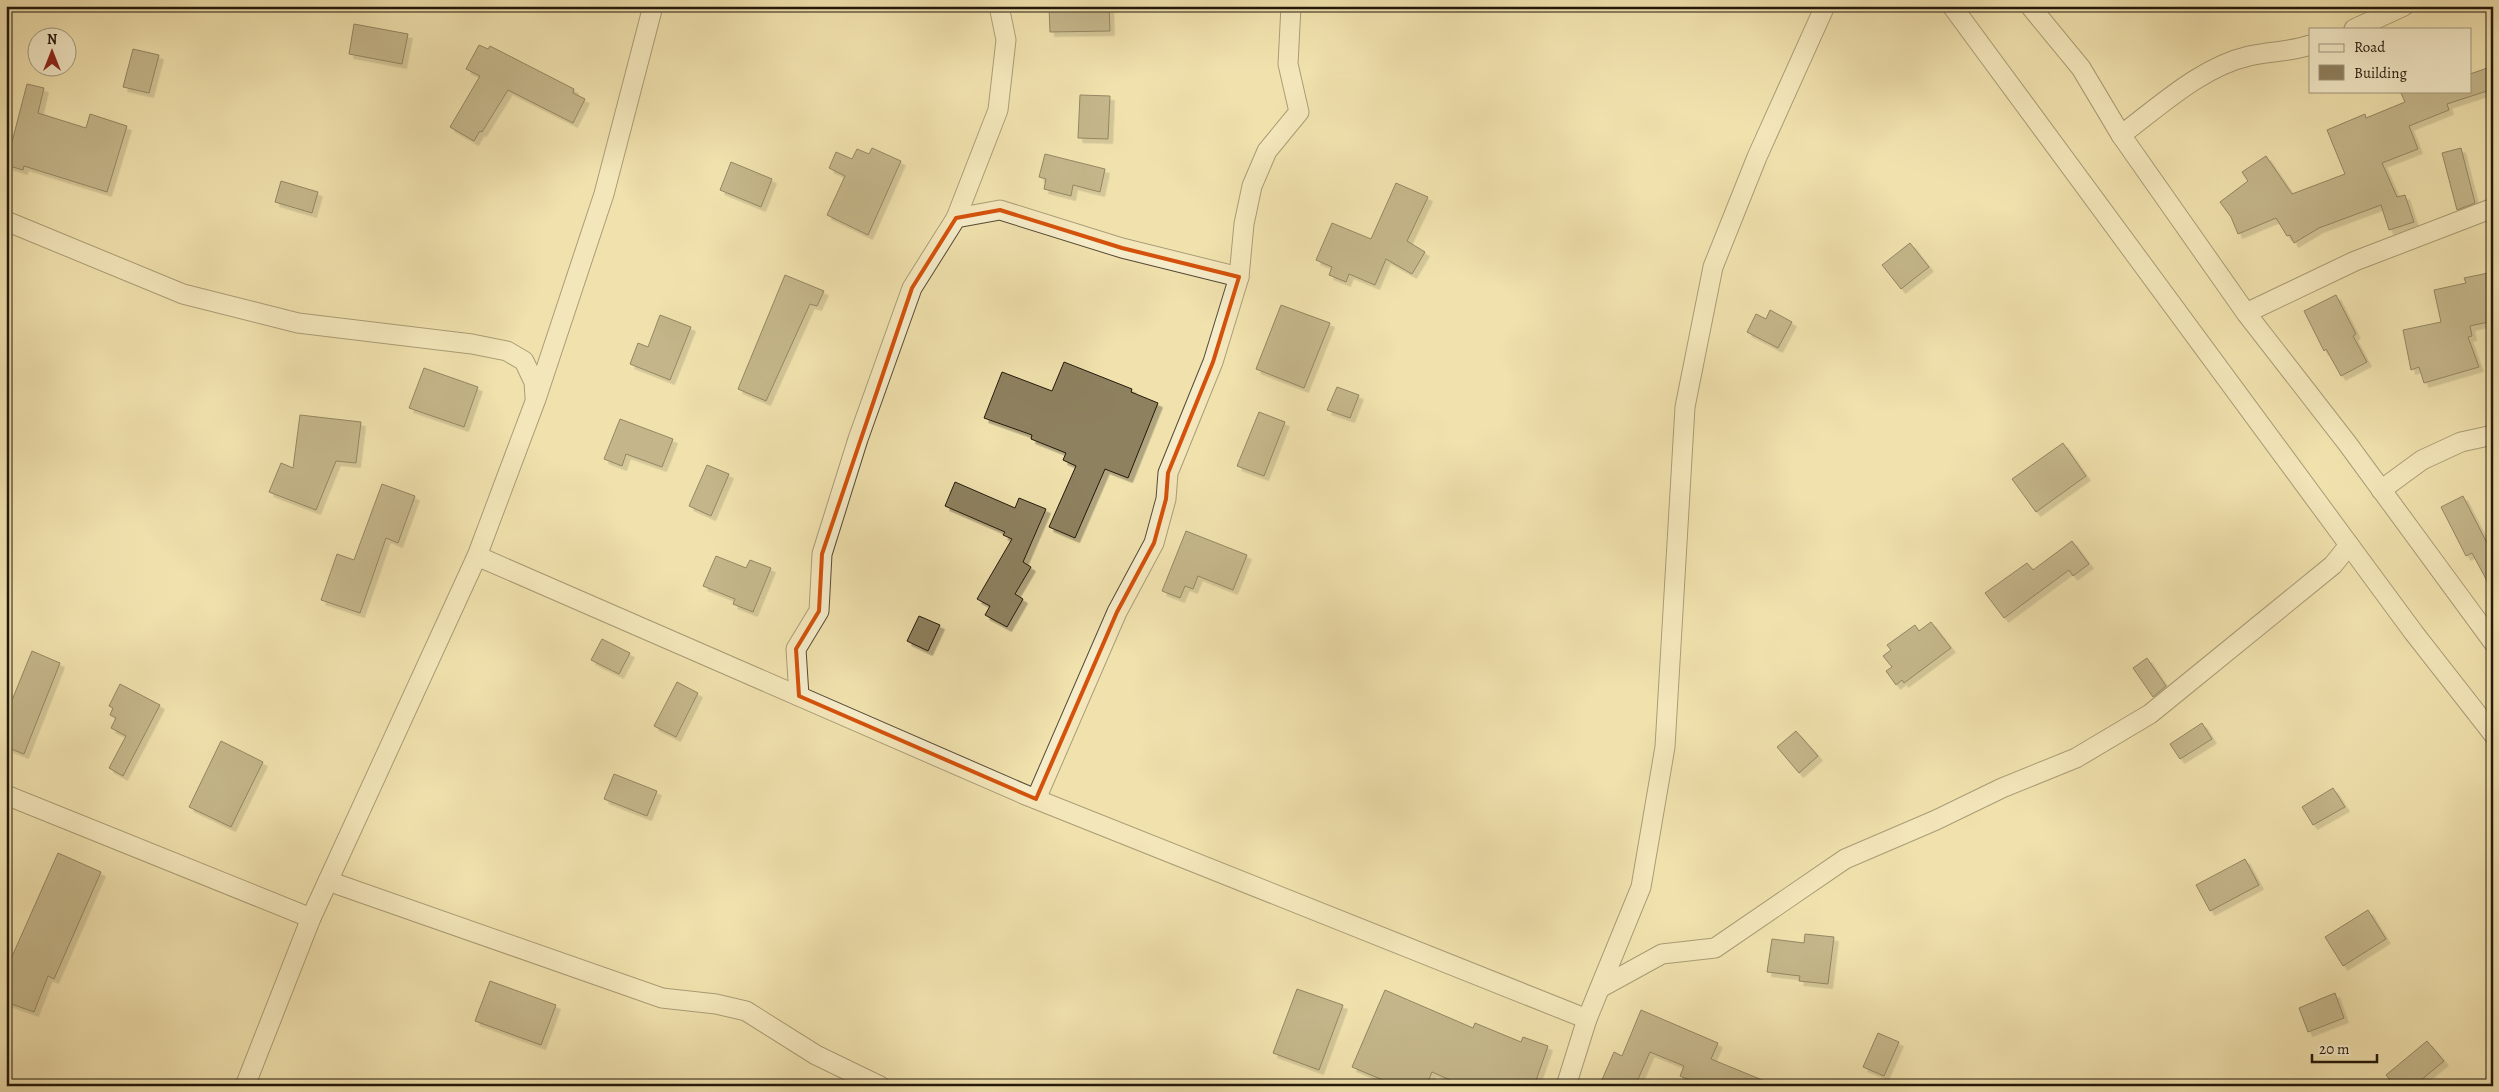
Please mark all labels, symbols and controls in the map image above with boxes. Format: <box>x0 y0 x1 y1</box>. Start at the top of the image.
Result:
north arrow <box>28 28 78 78</box>
legend <box>2309 28 2472 92</box>
text: N <box>47 30 57 49</box>
text: Road <box>2354 37 2386 57</box>
text: Building <box>2354 63 2407 83</box>
scale bar <box>2312 1032 2376 1064</box>
text: 20 m <box>2319 1039 2350 1059</box>

